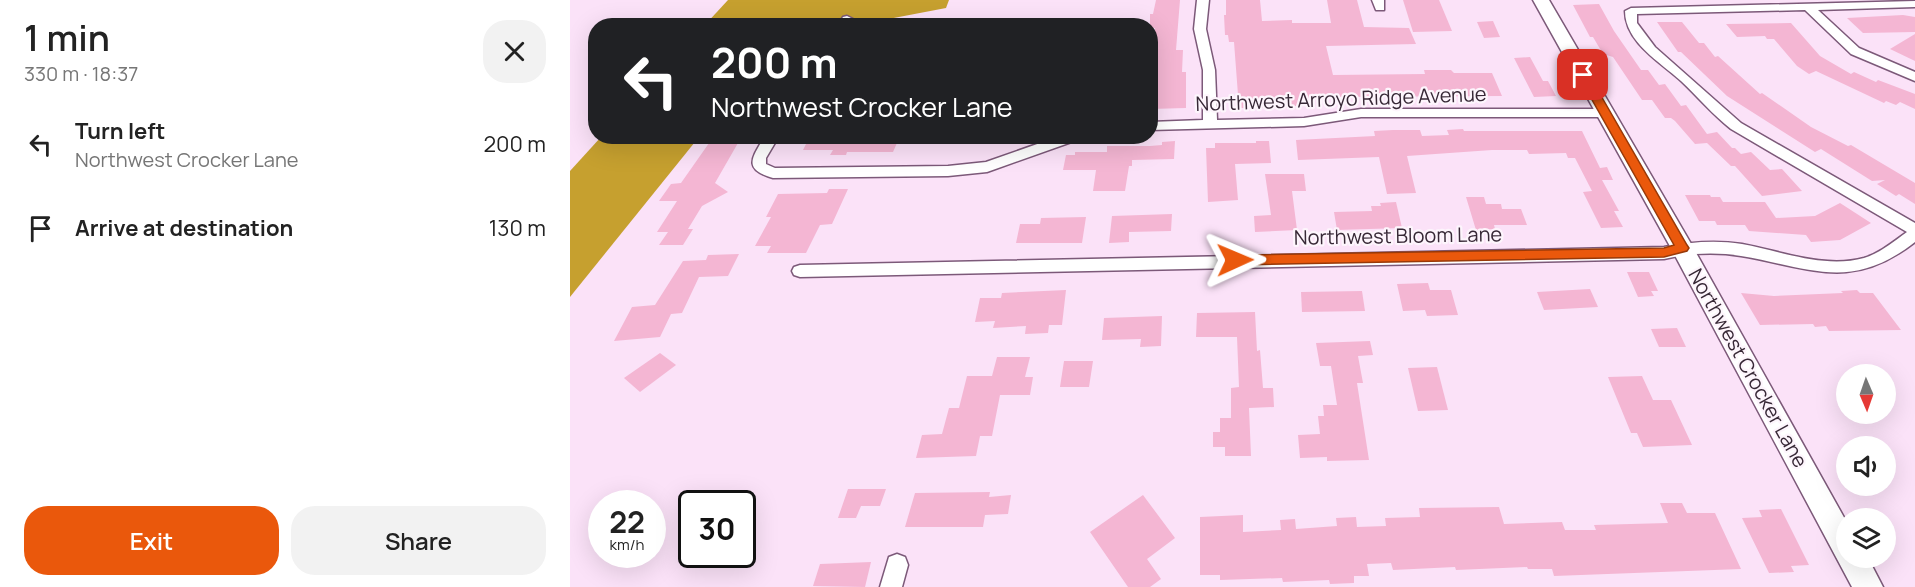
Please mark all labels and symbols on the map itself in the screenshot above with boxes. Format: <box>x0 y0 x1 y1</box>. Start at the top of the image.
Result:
pin <box>1557 49 1608 100</box>
street label: Northwest Arroyo Ridge Avenue <box>1195 80 1487 117</box>
street label: Northwest Bloom Lane <box>1294 220 1502 251</box>
position arrow <box>1203 228 1267 292</box>
street label: Northwest Crocker Lane <box>1682 264 1814 472</box>
north arrow <box>1836 364 1896 424</box>
speed limit sign: 30 <box>678 490 756 568</box>

